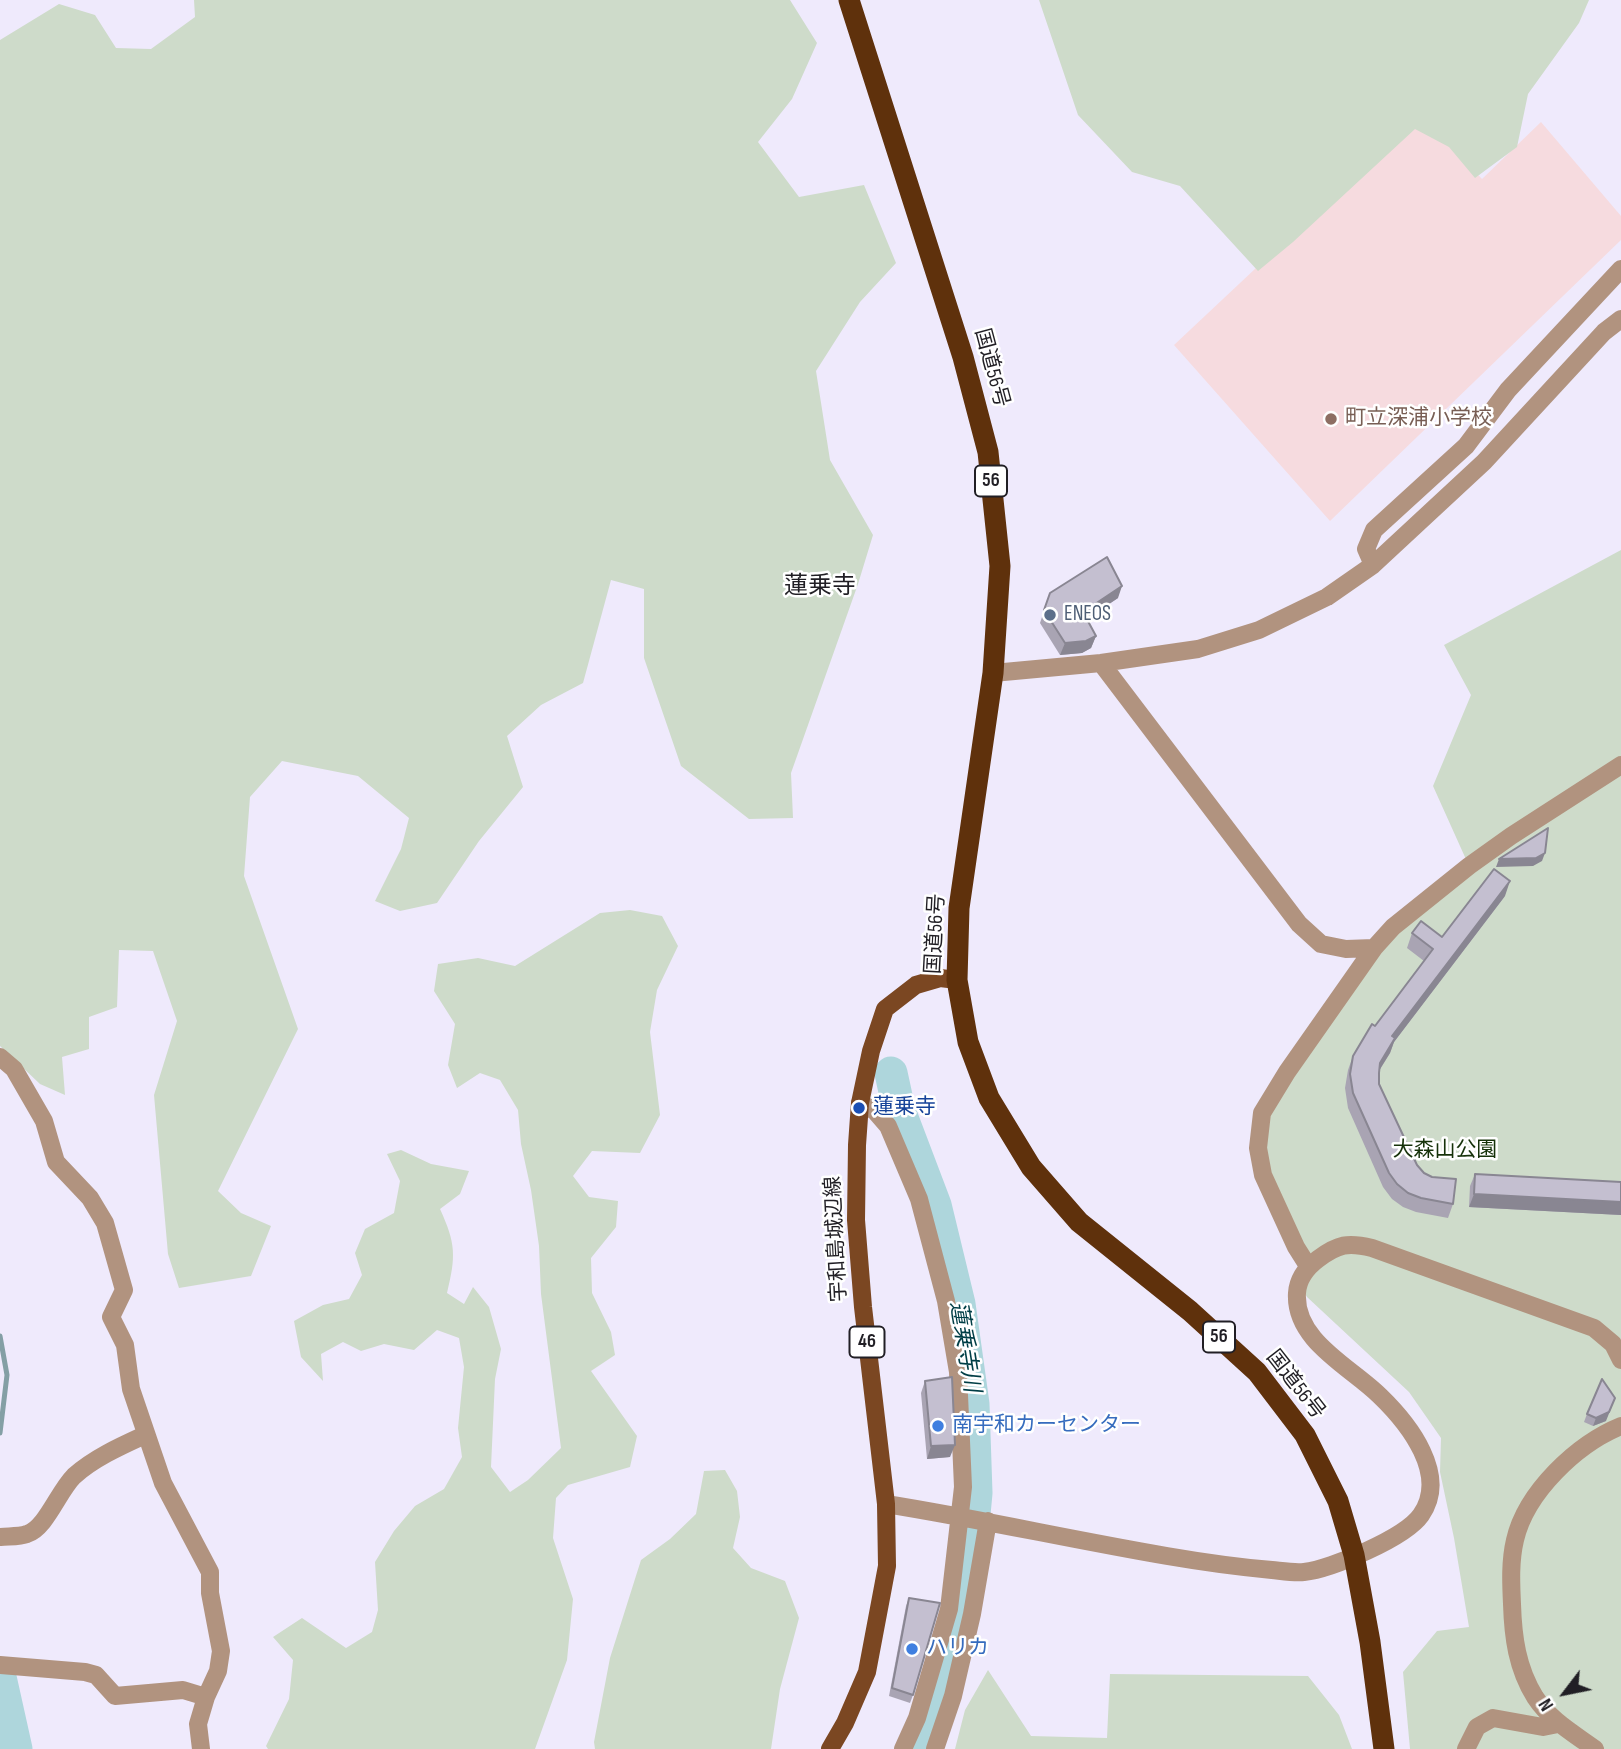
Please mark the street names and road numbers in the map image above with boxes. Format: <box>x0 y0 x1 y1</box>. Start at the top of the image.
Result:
street label: 国道56号 <box>968 326 1014 410</box>
road number: 56 <box>975 466 1007 496</box>
street label: 国道56号 <box>921 893 951 975</box>
street label: 宇和島城辺線 <box>821 1175 853 1303</box>
road number: 56 <box>1203 1322 1235 1352</box>
road number: 46 <box>850 1326 884 1358</box>
street label: 国道56号 <box>1260 1345 1330 1425</box>

